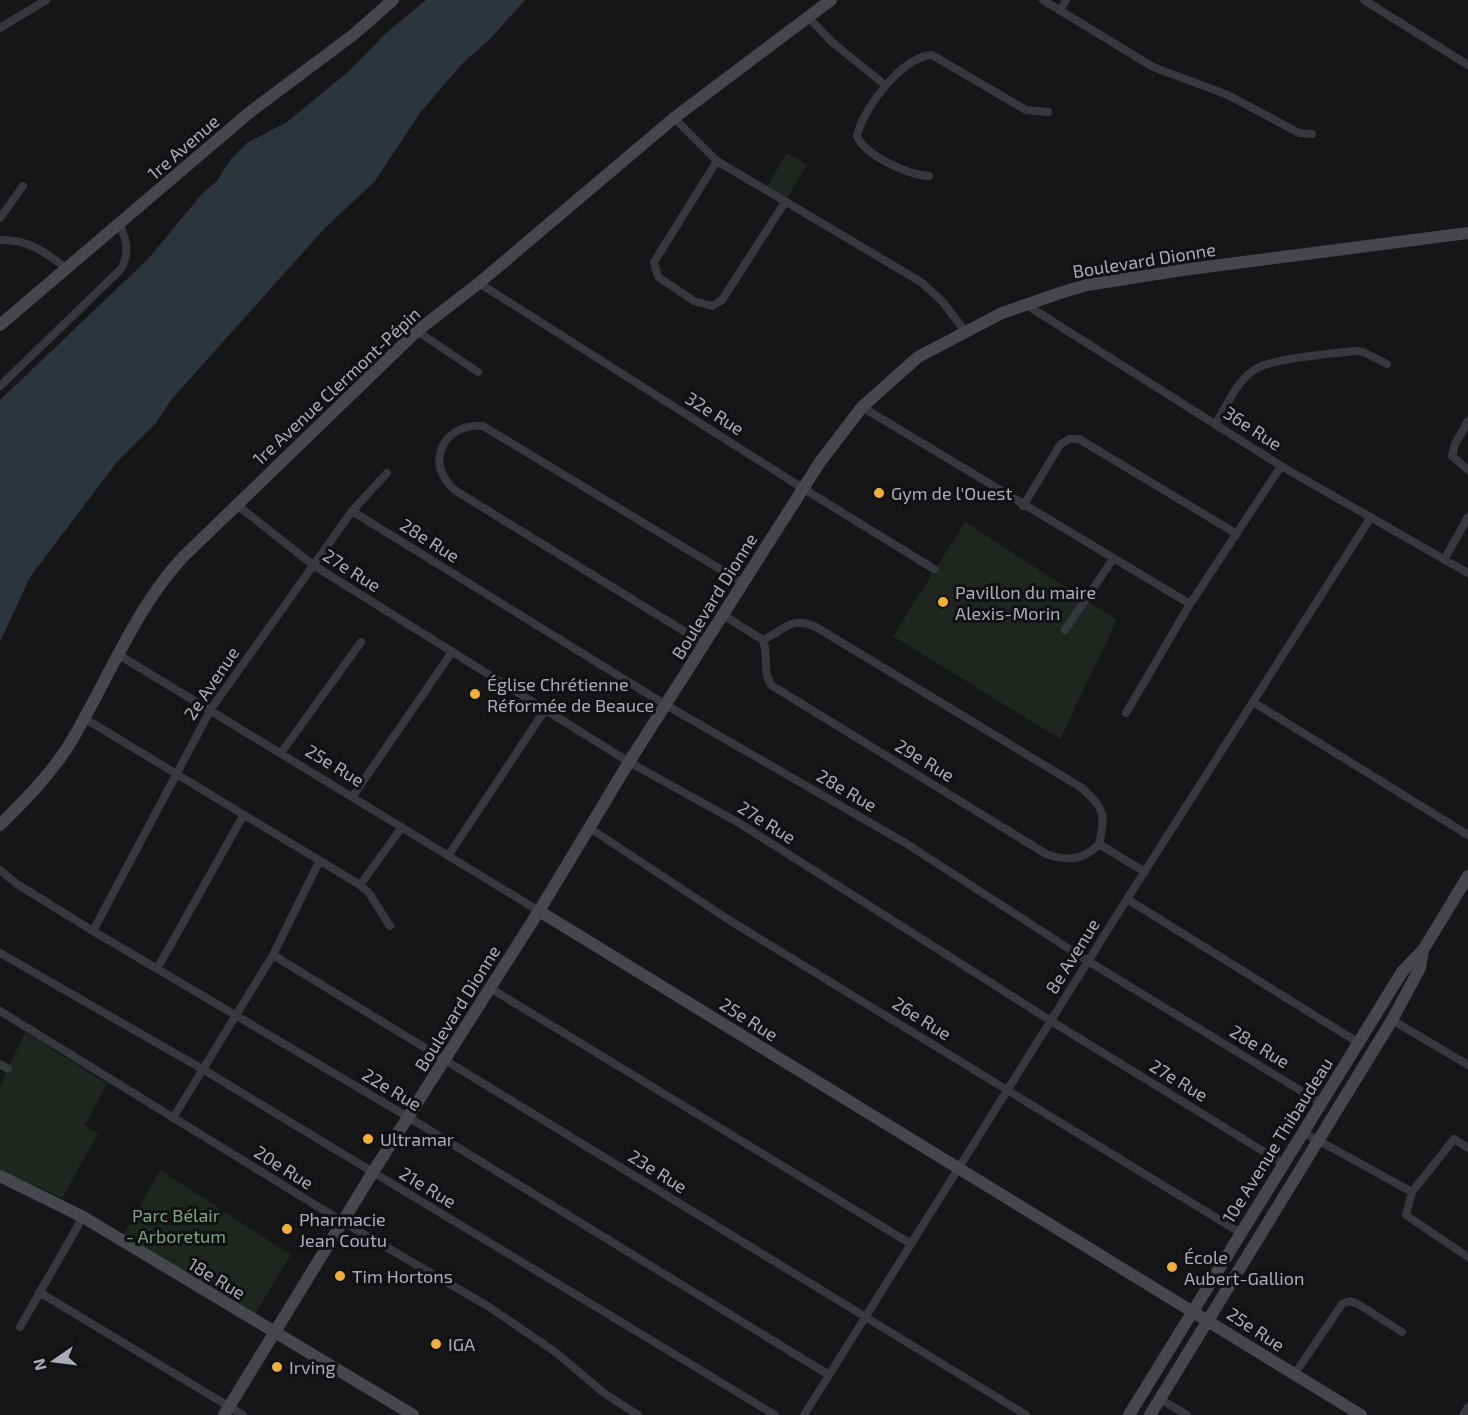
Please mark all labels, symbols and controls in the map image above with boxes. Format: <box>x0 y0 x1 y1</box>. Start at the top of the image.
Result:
street label: 1re Avenue <box>143 110 223 184</box>
street label: Boulevard Dionne <box>1071 238 1217 282</box>
street label: 1re Avenue Clermont-Pépin <box>248 303 424 469</box>
street label: 32e Rue <box>682 386 748 440</box>
street label: 36e Rue <box>1220 401 1286 455</box>
place label: Gym de l'Ouest <box>891 482 1012 504</box>
marker: Gym de l'Ouest <box>872 486 886 500</box>
street label: 28e Rue <box>396 513 464 567</box>
street label: Boulevard Dionne <box>666 529 762 663</box>
street label: 27e Rue <box>319 544 385 596</box>
place label: Pavillon du maire Alexis-Morin <box>955 581 1096 624</box>
marker: Pavillon du maire Alexis-Morin <box>936 595 950 609</box>
street label: 2e Avenue <box>178 642 244 724</box>
place label: Église Chrétienne Réformée de Beauce <box>487 673 654 716</box>
marker: Église Chrétienne Réformée de Beauce <box>468 687 482 701</box>
street label: 29e Rue <box>891 734 959 786</box>
street label: 25e Rue <box>302 739 368 791</box>
street label: 28e Rue <box>813 764 881 816</box>
street label: 27e Rue <box>734 796 800 848</box>
street label: 8e Avenue <box>1040 914 1104 998</box>
street label: Boulevard Dionne <box>409 941 505 1075</box>
street label: 26e Rue <box>889 991 955 1045</box>
street label: 25e Rue <box>716 993 782 1045</box>
street label: 28e Rue <box>1226 1020 1294 1072</box>
street label: 10e Avenue Thibaudeau <box>1217 1053 1337 1227</box>
street label: 27e Rue <box>1146 1054 1212 1106</box>
street label: 22e Rue <box>358 1063 426 1115</box>
place label: Ultramar <box>380 1128 454 1150</box>
marker: Ultramar <box>361 1132 375 1146</box>
street label: 20e Rue <box>250 1140 318 1194</box>
street label: 23e Rue <box>625 1144 691 1198</box>
street label: 21e Rue <box>396 1162 460 1212</box>
park label: Parc Bélair - Arboretum <box>126 1204 226 1247</box>
place label: Pharmacie Jean Coutu <box>299 1208 387 1251</box>
marker: Pharmacie Jean Coutu <box>280 1222 294 1236</box>
place label: École Aubert-Gallion <box>1184 1246 1305 1289</box>
street label: 18e Rue <box>184 1252 250 1304</box>
marker: École Aubert-Gallion <box>1165 1260 1179 1274</box>
place label: Tim Hortons <box>352 1265 453 1287</box>
marker: Tim Hortons <box>333 1269 347 1283</box>
street label: 25e Rue <box>1223 1302 1289 1356</box>
north arrow <box>24 1331 84 1391</box>
place label: IGA <box>448 1333 476 1355</box>
marker: IGA <box>429 1337 443 1351</box>
place label: Irving <box>289 1356 335 1378</box>
text: N <box>28 1357 50 1373</box>
marker: Irving <box>270 1360 284 1374</box>

